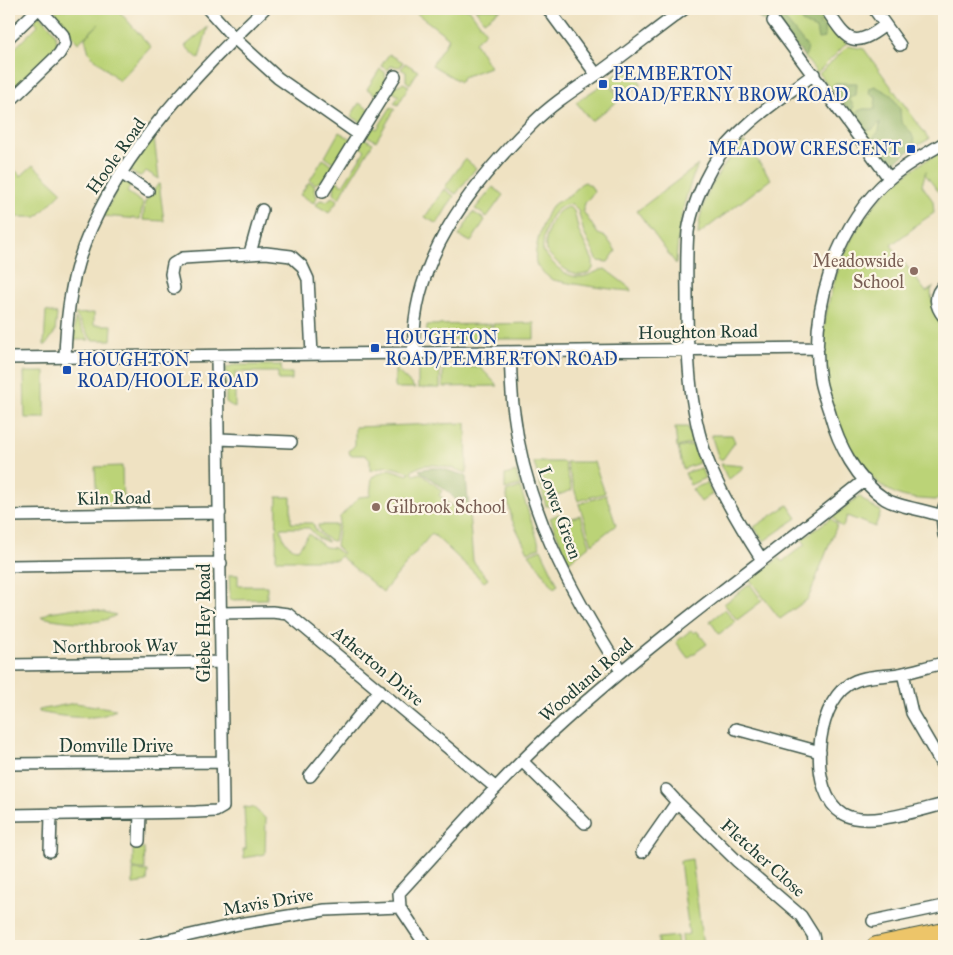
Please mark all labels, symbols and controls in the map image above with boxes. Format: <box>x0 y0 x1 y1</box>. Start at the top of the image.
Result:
place label: PEMBERTON ROAD/FERNY BROW ROAD <box>613 63 848 106</box>
marker: PEMBERTON ROAD/FERNY BROW ROAD <box>597 78 609 90</box>
street label: Hoole Road <box>82 114 150 198</box>
place label: MEADOW CRESCENT <box>708 138 901 160</box>
marker: MEADOW CRESCENT <box>905 143 917 155</box>
place label: Meadowside School <box>813 250 904 293</box>
marker: Meadowside School <box>908 265 920 277</box>
street label: Houghton Road <box>638 320 758 345</box>
place label: HOUGHTON ROAD/PEMBERTON ROAD <box>385 327 618 370</box>
marker: HOUGHTON ROAD/PEMBERTON ROAD <box>369 342 381 354</box>
place label: HOUGHTON ROAD/HOOLE ROAD <box>77 349 259 392</box>
marker: HOUGHTON ROAD/HOOLE ROAD <box>61 364 73 376</box>
street label: Lower Green <box>533 464 587 562</box>
street label: Kiln Road <box>77 486 151 510</box>
place label: Gilbrook School <box>386 496 506 518</box>
marker: Gilbrook School <box>370 501 382 513</box>
street label: Glebe Hey Road <box>193 563 215 683</box>
street label: Atherton Drive <box>327 621 428 711</box>
street label: Woodland Road <box>535 633 637 727</box>
street label: Northbrook Way <box>52 634 178 658</box>
street label: Domville Drive <box>59 735 173 757</box>
street label: Fletcher Close <box>716 814 810 902</box>
street label: Mavis Drive <box>221 883 315 921</box>

